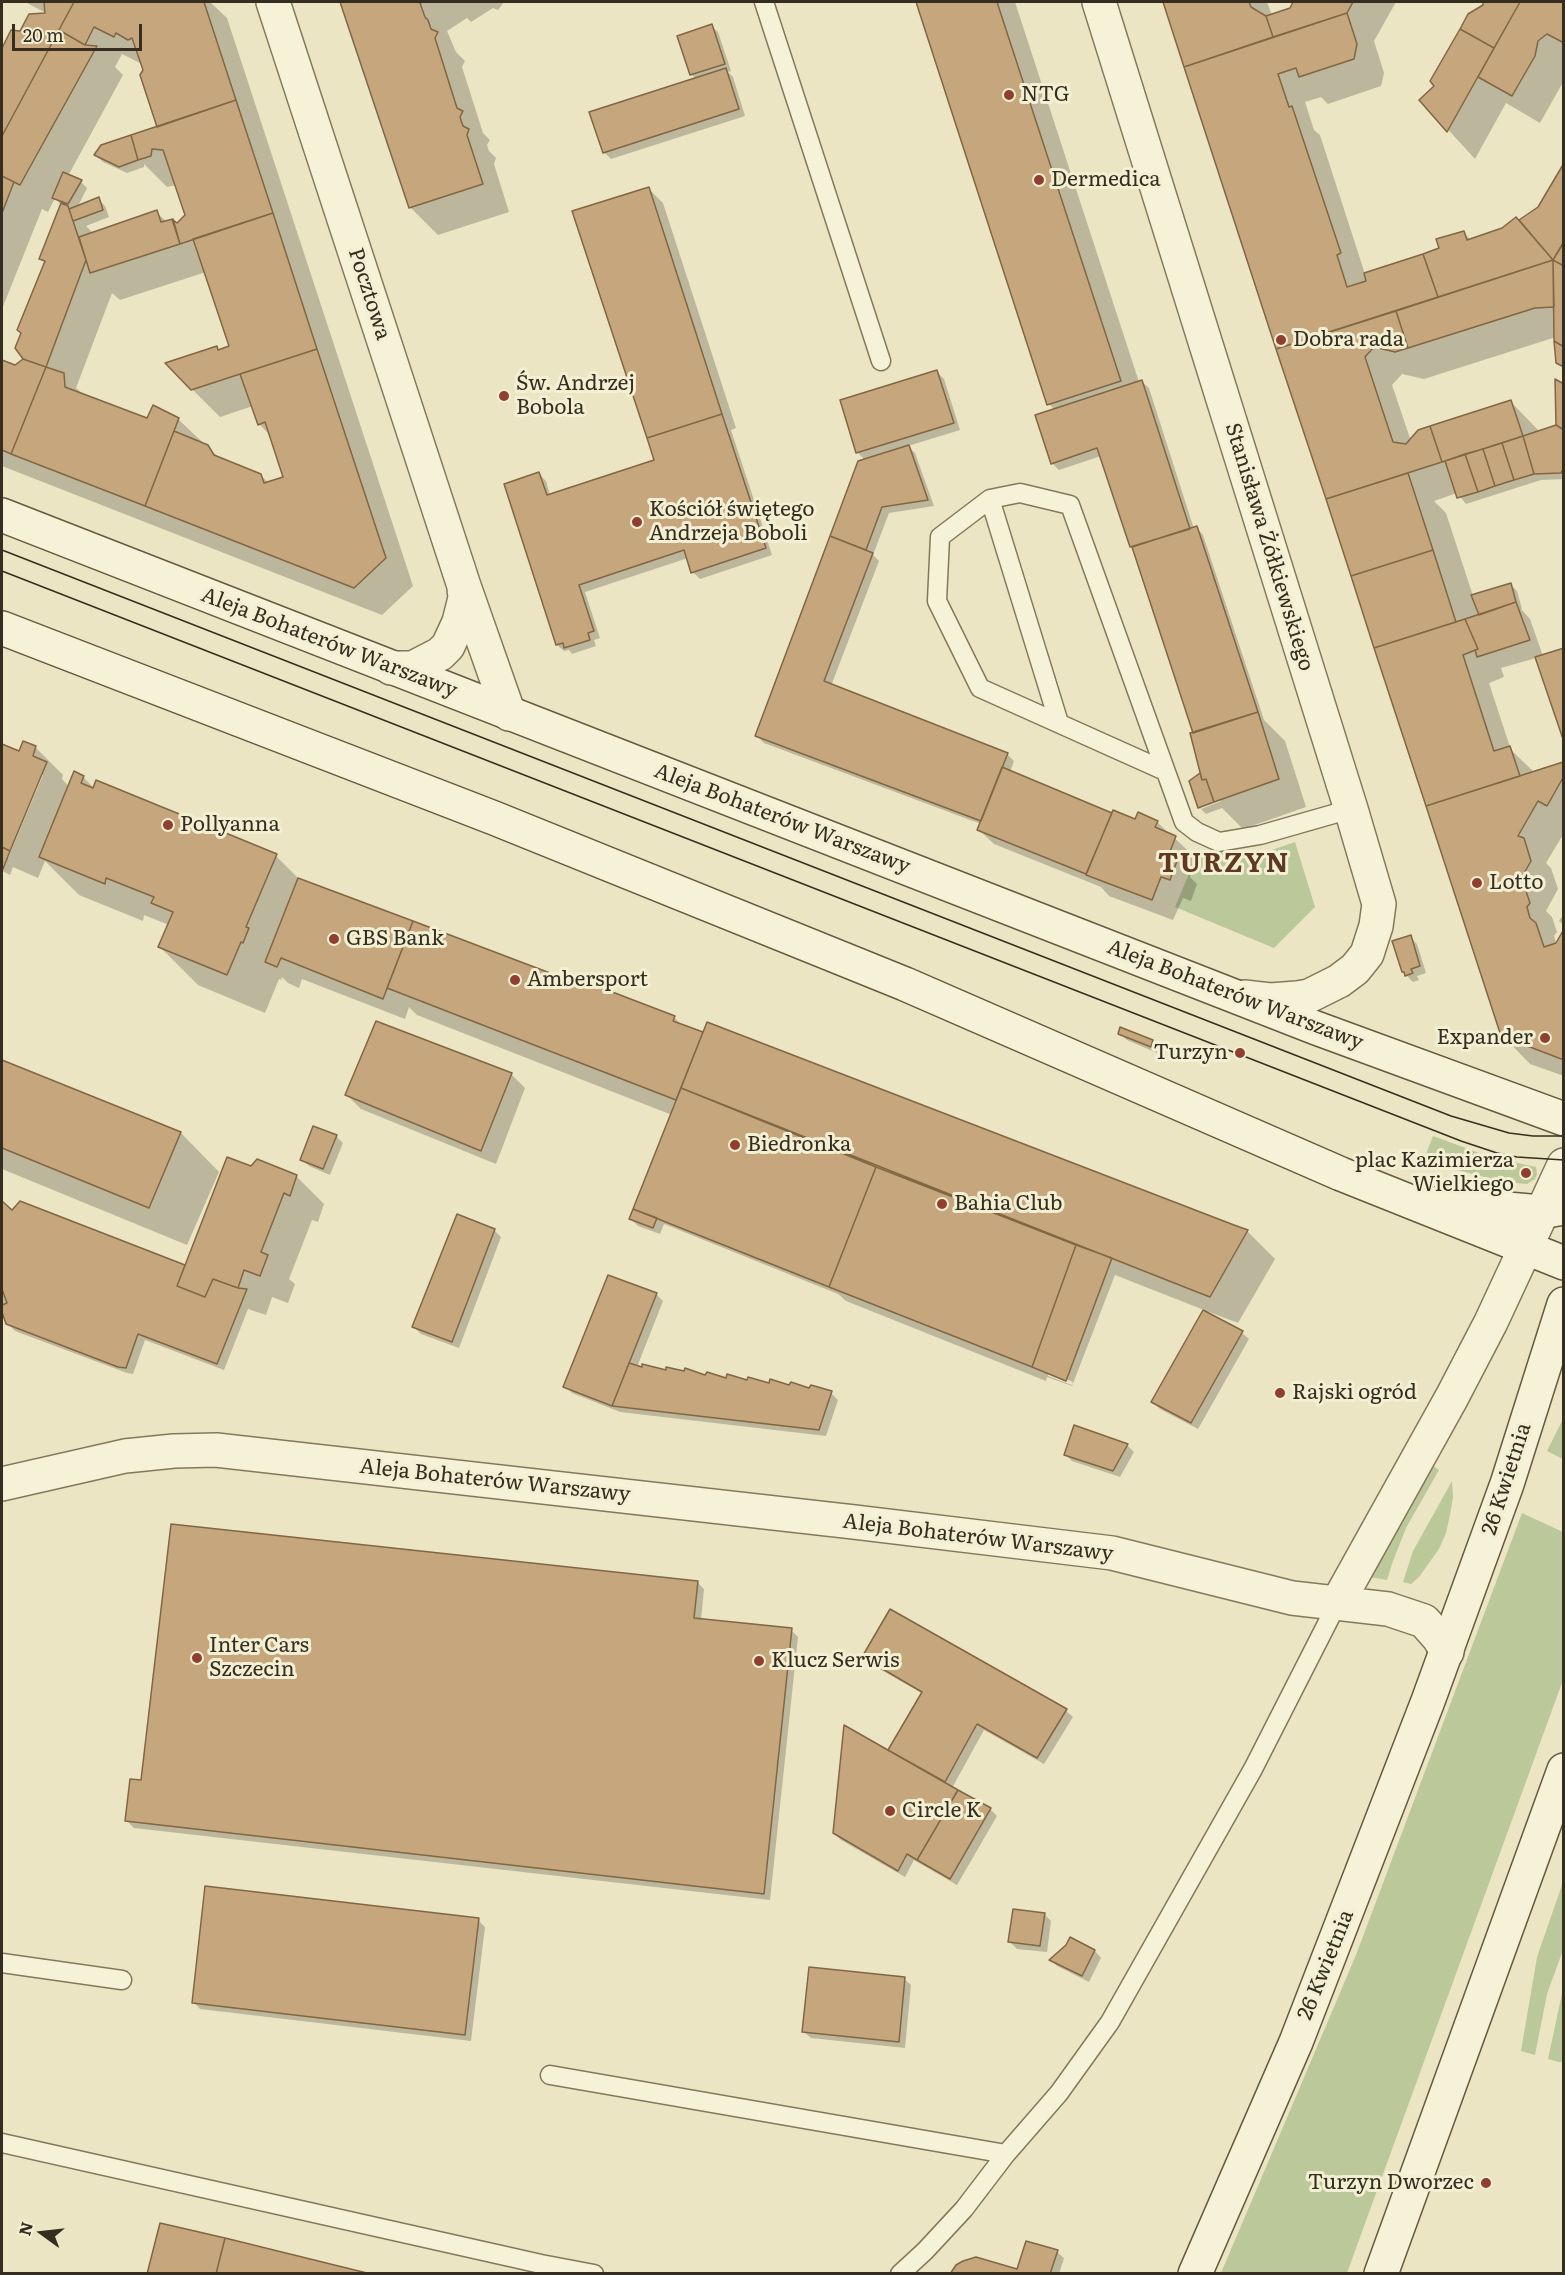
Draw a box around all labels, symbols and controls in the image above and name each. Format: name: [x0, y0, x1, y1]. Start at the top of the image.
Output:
scale bar: [15, 12, 146, 50]
text: 20 m: [23, 21, 64, 48]
place label: NTG: [1021, 82, 1070, 108]
marker: NTG: [1002, 88, 1016, 102]
place label: Dermedica: [1051, 167, 1160, 193]
marker: Dermedica: [1032, 173, 1046, 187]
street label: Pocztowa: [342, 245, 396, 343]
place label: Dobra rada: [1293, 327, 1404, 353]
marker: Dobra rada: [1274, 333, 1288, 347]
place label: Św. Andrzej Bobola: [516, 371, 635, 421]
marker: Św. Andrzej Bobola: [497, 389, 511, 403]
street label: Stanisława Żółkiewskiego: [1219, 420, 1319, 674]
place label: Kościół świętego Andrzeja Boboli: [649, 497, 815, 547]
marker: Kościół świętego Andrzeja Boboli: [630, 515, 644, 529]
street label: Aleja Bohaterów Warszawy: [197, 582, 461, 704]
street label: Aleja Bohaterów Warszawy: [650, 758, 914, 880]
place label: Pollyanna: [180, 812, 280, 838]
marker: Pollyanna: [161, 818, 175, 832]
district label: TURZYN: [1158, 848, 1290, 880]
place label: Lotto: [1489, 870, 1544, 896]
marker: Lotto: [1470, 876, 1484, 890]
place label: GBS Bank: [346, 926, 444, 952]
marker: GBS Bank: [327, 932, 341, 946]
street label: Aleja Bohaterów Warszawy: [1103, 934, 1367, 1056]
place label: Ambersport: [527, 967, 648, 993]
marker: Ambersport: [508, 973, 522, 987]
place label: Expander: [1437, 1025, 1533, 1051]
marker: Expander: [1538, 1031, 1552, 1045]
place label: Turzyn: [1153, 1040, 1228, 1066]
marker: Turzyn: [1233, 1046, 1247, 1060]
place label: Biedronka: [747, 1132, 851, 1158]
marker: Biedronka: [728, 1138, 742, 1152]
place label: plac Kazimierza Wielkiego: [1355, 1148, 1514, 1198]
marker: plac Kazimierza Wielkiego: [1519, 1166, 1533, 1180]
place label: Bahia Club: [954, 1191, 1062, 1217]
marker: Bahia Club: [935, 1197, 949, 1211]
place label: Rajski ogród: [1292, 1380, 1417, 1406]
marker: Rajski ogród: [1273, 1386, 1287, 1400]
street label: 26 Kwietnia: [1477, 1420, 1537, 1538]
street label: Aleja Bohaterów Warszawy: [358, 1454, 632, 1508]
street label: Aleja Bohaterów Warszawy: [841, 1509, 1115, 1567]
place label: Inter Cars Szczecin: [209, 1633, 309, 1683]
place label: Klucz Serwis: [771, 1648, 899, 1674]
marker: Inter Cars Szczecin: [190, 1651, 204, 1665]
marker: Klucz Serwis: [752, 1654, 766, 1668]
place label: Circle K: [902, 1798, 981, 1824]
marker: Circle K: [883, 1804, 897, 1818]
street label: 26 Kwietnia: [1293, 1906, 1359, 2024]
place label: Turzyn Dworzec: [1308, 2170, 1474, 2196]
marker: Turzyn Dworzec: [1479, 2176, 1493, 2190]
north arrow: [12, 2203, 72, 2263]
text: N: [11, 2219, 38, 2238]

